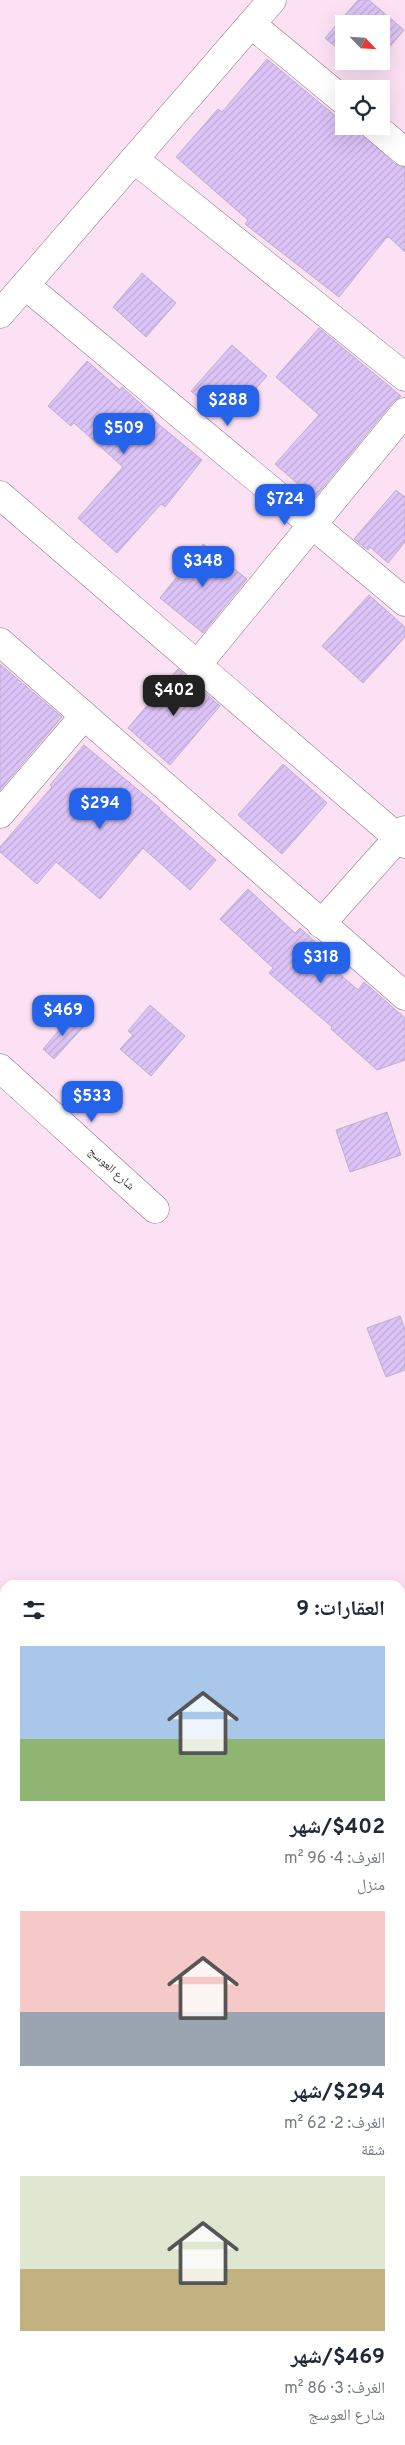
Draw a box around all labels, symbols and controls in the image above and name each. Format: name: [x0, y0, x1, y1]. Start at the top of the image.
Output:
north arrow: [335, 15, 390, 70]
map controls: [335, 15, 390, 135]
button: locate: [335, 80, 390, 135]
pin: $288: [198, 384, 258, 427]
text: $288: [208, 391, 248, 411]
pin: $509: [94, 412, 154, 455]
text: $509: [104, 419, 144, 439]
pin: $724: [255, 484, 315, 526]
text: $724: [266, 490, 304, 510]
pin: $348: [173, 546, 233, 588]
text: $348: [183, 552, 223, 572]
pin: $402: [144, 674, 204, 717]
text: $402: [154, 681, 194, 701]
pin: $294: [70, 788, 130, 830]
text: $294: [80, 794, 120, 814]
pin: $318: [291, 942, 351, 984]
text: $318: [303, 948, 339, 968]
pin: $469: [33, 994, 93, 1037]
text: $469: [43, 1001, 83, 1021]
pin: $533: [62, 1080, 122, 1123]
text: $533: [73, 1087, 111, 1107]
street label: شارع العوسج: [84, 1144, 138, 1194]
icon: filters: [20, 1596, 48, 1624]
text: العقارات: 9: [296, 1596, 385, 1623]
icon: home: [158, 1678, 248, 1768]
text: $402/شهر: [290, 1814, 385, 1841]
text: الغرف: 4 · 96 m²: [284, 1849, 385, 1869]
text: منزل: [357, 1876, 385, 1896]
icon: home: [158, 1943, 248, 2033]
text: $294/شهر: [291, 2079, 385, 2106]
text: الغرف: 2 · 62 m²: [284, 2114, 385, 2134]
text: شقة: [361, 2141, 385, 2161]
icon: home: [158, 2208, 248, 2298]
text: $469/شهر: [291, 2344, 385, 2371]
text: الغرف: 3 · 86 m²: [284, 2379, 385, 2399]
text: شارع العوسج: [308, 2406, 385, 2426]

